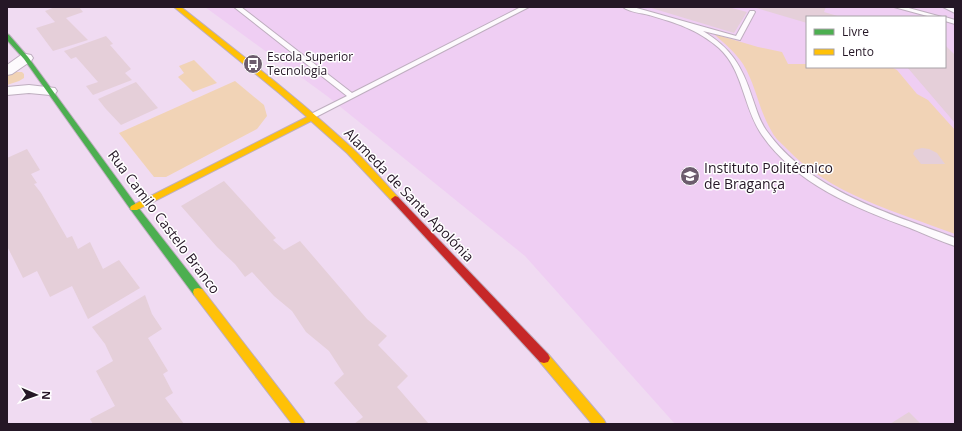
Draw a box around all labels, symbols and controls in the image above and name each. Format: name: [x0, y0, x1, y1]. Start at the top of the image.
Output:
legend: [806, 16, 946, 68]
text: Livre: [842, 23, 869, 40]
text: Lento: [842, 43, 874, 60]
place label: Escola Superior Tecnologia: [267, 48, 353, 79]
bus stop icon: Escola Superior Tecnologia: [242, 53, 264, 75]
street label: Alameda de Santa Apolónia: [340, 124, 478, 266]
street label: Rua Camilo Castelo Branco: [104, 146, 225, 297]
place label: Instituto Politécnico de Bragança: [704, 158, 833, 193]
school or university icon: Instituto Politécnico de Bragança: [679, 165, 701, 187]
north arrow: [16, 375, 56, 415]
text: N: [39, 391, 54, 400]

